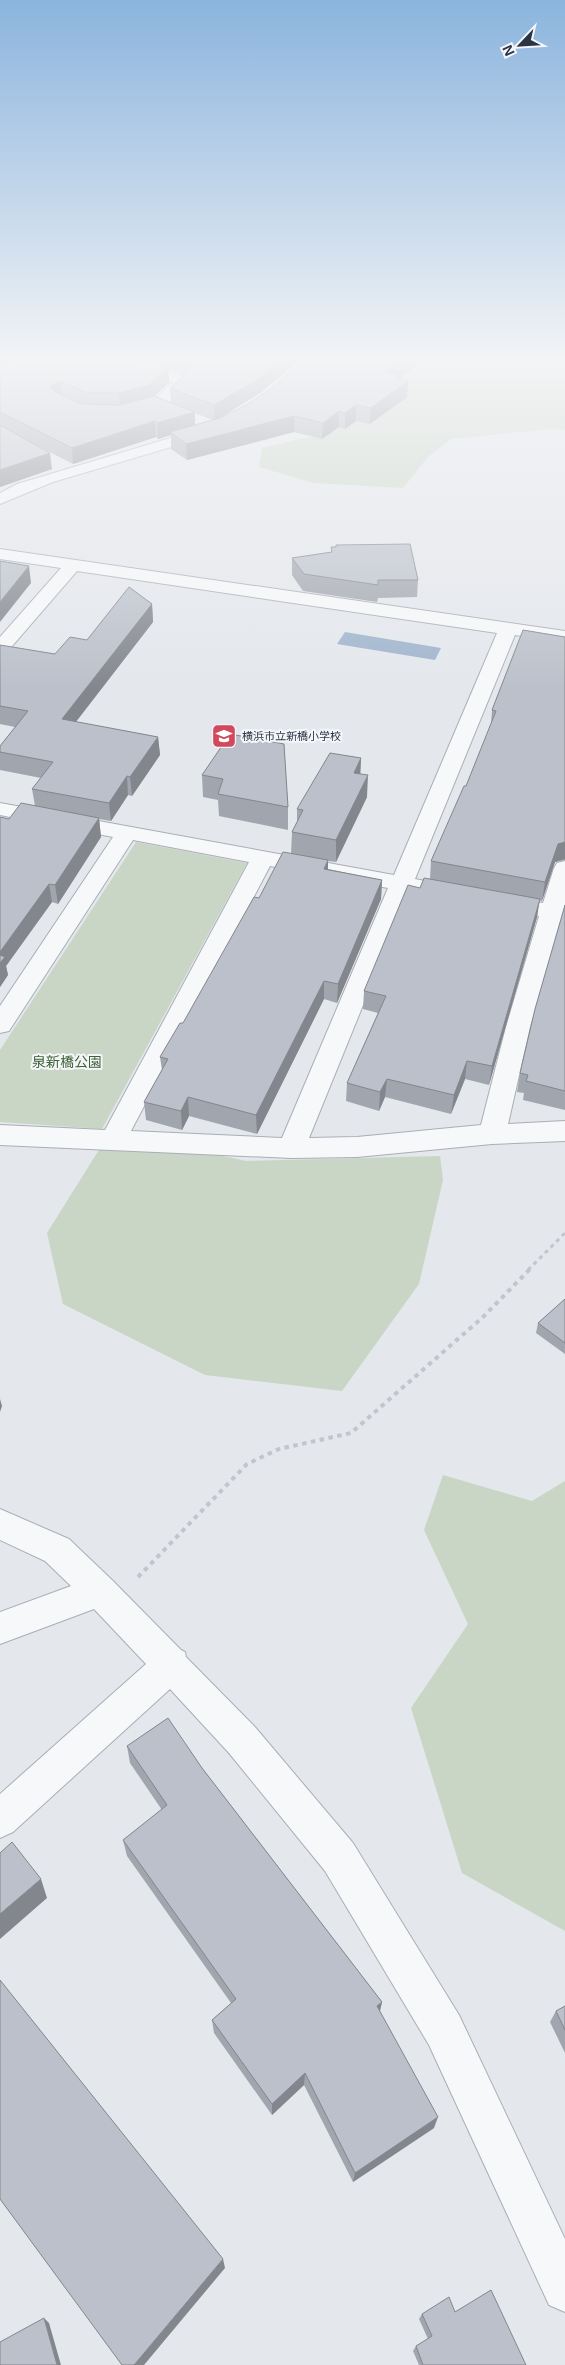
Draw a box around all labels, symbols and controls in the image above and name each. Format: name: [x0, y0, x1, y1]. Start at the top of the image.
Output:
north arrow: [495, 20, 545, 70]
text: N: [499, 43, 518, 58]
school or university icon: 横浜市立新橋小学校: [211, 723, 237, 749]
place label: 横浜市立新橋小学校: [242, 730, 341, 742]
park label: 泉新橋公園: [32, 1054, 102, 1070]

